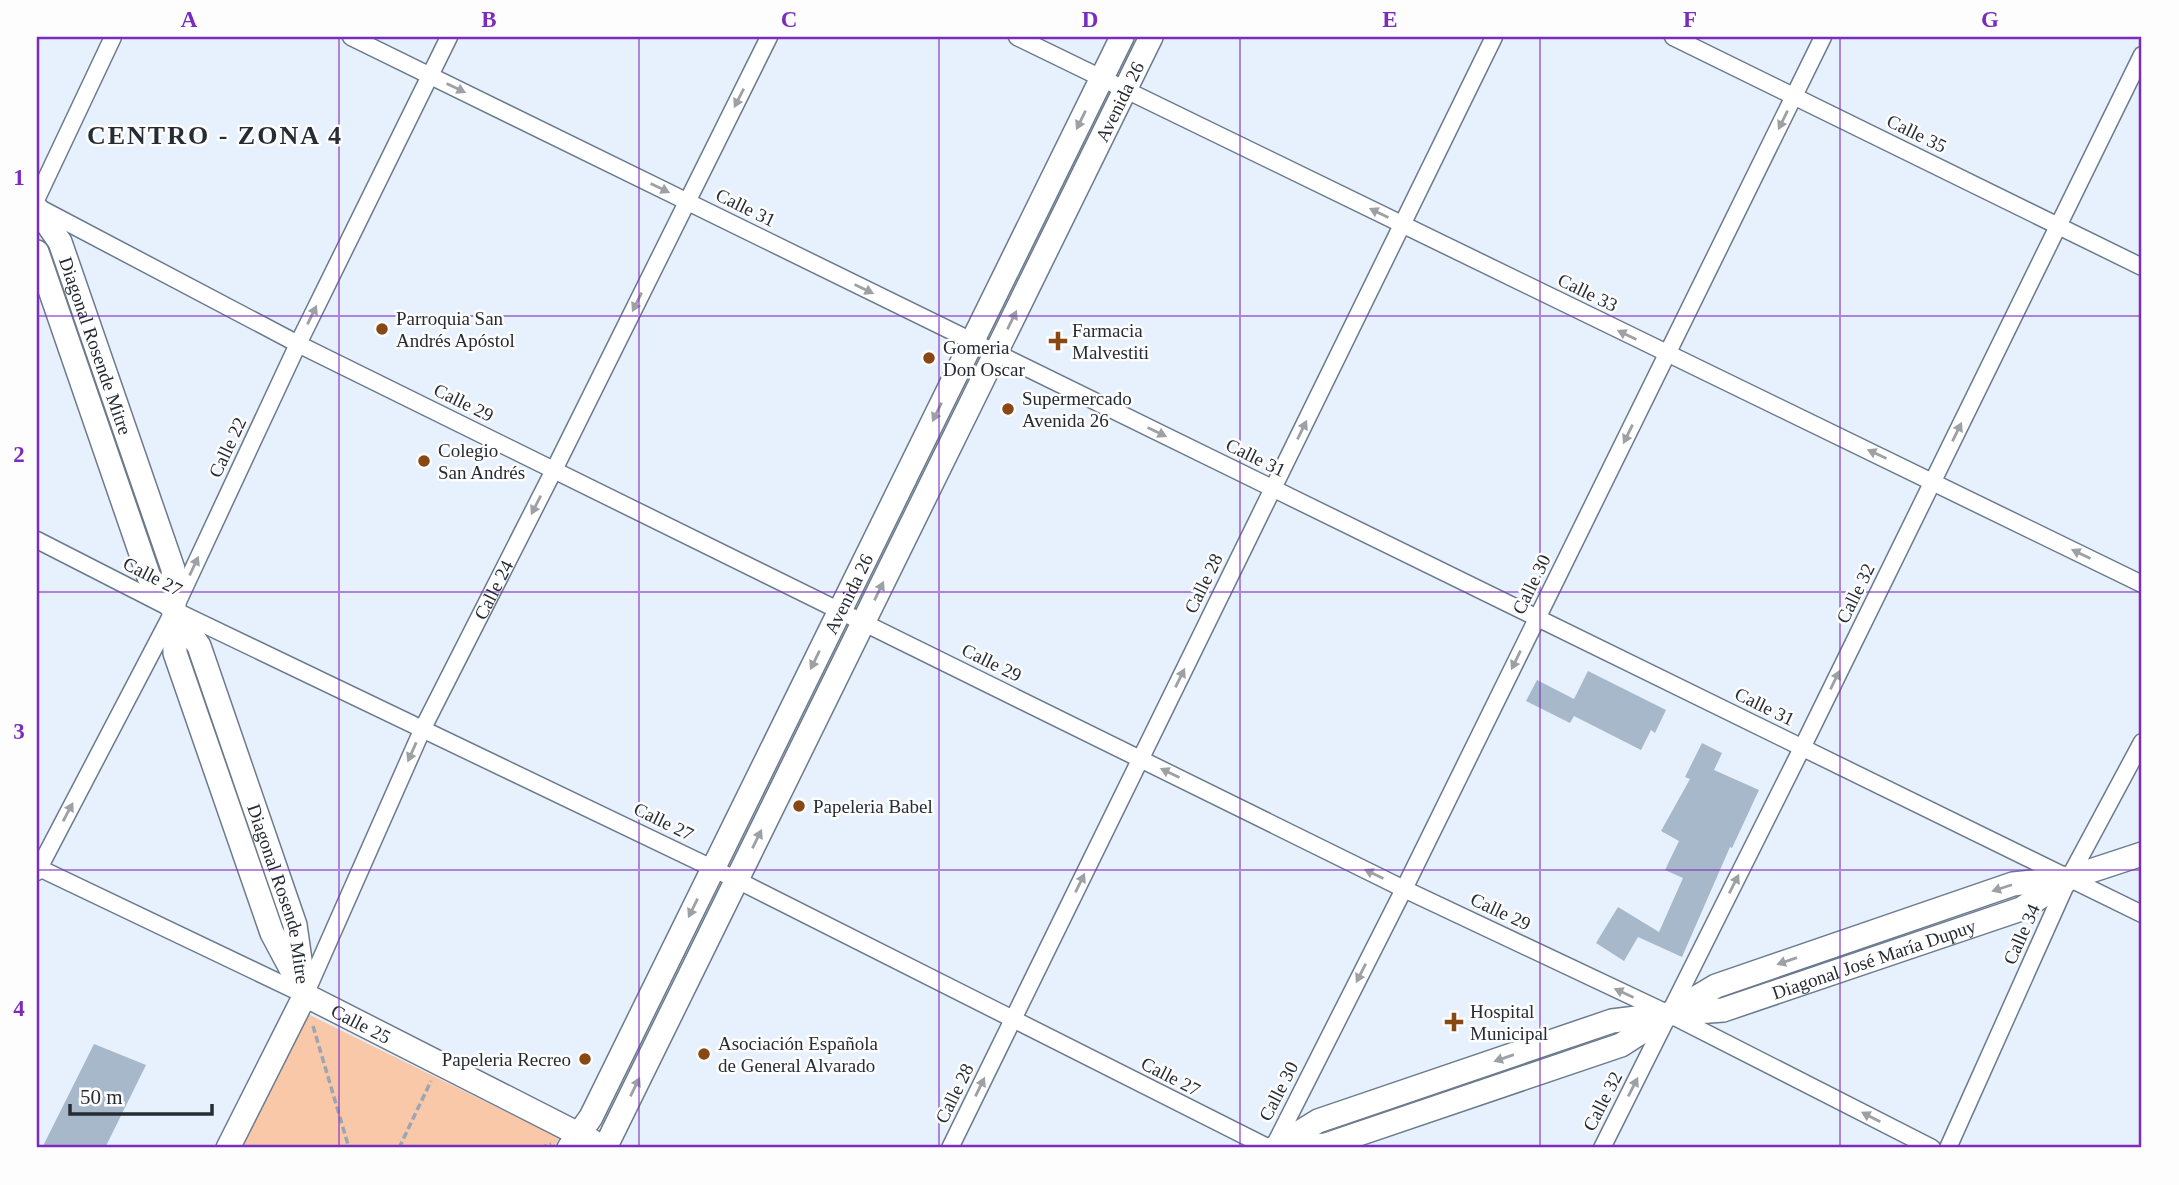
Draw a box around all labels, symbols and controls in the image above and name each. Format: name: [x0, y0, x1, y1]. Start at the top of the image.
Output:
text: A: [181, 7, 198, 32]
text: B: [481, 7, 497, 32]
text: C: [781, 7, 797, 32]
text: D: [1082, 7, 1098, 32]
text: E: [1382, 7, 1398, 32]
text: F: [1683, 7, 1697, 32]
text: G: [1981, 7, 1999, 32]
street label: Avenida 26: [1091, 58, 1148, 145]
one-way arrow: [446, 83, 466, 94]
one-way arrow: [733, 88, 744, 108]
one-way arrow: [1075, 110, 1086, 130]
one-way arrow: [1778, 110, 1789, 130]
street label: Calle 35: [1883, 110, 1950, 157]
district label: CENTRO - ZONA 4: [87, 121, 343, 150]
text: 1: [13, 165, 25, 190]
one-way arrow: [650, 183, 670, 194]
street label: Calle 31: [712, 184, 779, 231]
one-way arrow: [1369, 208, 1389, 219]
street label: Diagonal Rosende Mitre: [55, 254, 136, 438]
street label: Calle 33: [1554, 269, 1621, 316]
one-way arrow: [854, 283, 874, 295]
one-way arrow: [632, 292, 644, 312]
one-way arrow: [306, 305, 318, 325]
place label: Parroquia San Andrés Apóstol: [396, 308, 515, 351]
one-way arrow: [1006, 310, 1017, 330]
place label: Farmacia Malvestiti: [1072, 320, 1149, 363]
marker: Parroquia San Andrés Apóstol: [374, 321, 390, 337]
one-way arrow: [1617, 329, 1637, 340]
marker: Farmacia Malvestiti: [1050, 333, 1066, 349]
place label: Gomeria Don Oscar: [943, 337, 1025, 380]
marker: Gomeria Don Oscar: [921, 350, 937, 366]
street label: Calle 29: [430, 379, 497, 426]
place label: Supermercado Avenida 26: [1022, 388, 1132, 431]
marker: Supermercado Avenida 26: [1000, 401, 1016, 417]
one-way arrow: [931, 402, 942, 422]
street label: Calle 22: [204, 414, 250, 481]
one-way arrow: [1296, 420, 1307, 440]
one-way arrow: [1951, 422, 1962, 442]
one-way arrow: [1623, 424, 1634, 444]
one-way arrow: [1147, 426, 1167, 437]
street label: Calle 31: [1222, 434, 1289, 481]
place label: Colegio San Andrés: [438, 440, 525, 483]
text: 2: [13, 442, 25, 467]
one-way arrow: [1867, 448, 1887, 460]
marker: Colegio San Andrés: [416, 453, 432, 469]
one-way arrow: [531, 495, 542, 515]
one-way arrow: [2071, 548, 2091, 559]
street label: Calle 28: [1180, 550, 1227, 617]
street label: Avenida 26: [820, 551, 877, 638]
street label: Calle 30: [1508, 551, 1555, 618]
street label: Calle 27: [120, 553, 186, 600]
one-way arrow: [189, 555, 200, 576]
street label: Calle 24: [470, 556, 518, 623]
street label: Calle 32: [1832, 560, 1879, 627]
one-way arrow: [873, 581, 885, 601]
street label: Calle 29: [958, 639, 1025, 686]
one-way arrow: [809, 650, 821, 670]
one-way arrow: [1511, 650, 1522, 670]
one-way arrow: [1175, 668, 1186, 688]
one-way arrow: [1830, 670, 1841, 690]
street label: Calle 31: [1731, 683, 1798, 730]
text: 3: [13, 719, 25, 744]
one-way arrow: [406, 742, 417, 763]
one-way arrow: [1160, 768, 1180, 779]
place label: Papeleria Babel: [813, 796, 933, 817]
street label: Calle 27: [630, 798, 697, 845]
marker: Papeleria Babel: [791, 798, 807, 814]
one-way arrow: [62, 801, 74, 821]
street label: Diagonal Rosende Mitre: [243, 801, 313, 985]
one-way arrow: [751, 829, 763, 849]
one-way arrow: [1364, 869, 1384, 880]
one-way arrow: [1075, 873, 1086, 893]
one-way arrow: [1729, 874, 1740, 894]
one-way arrow: [1991, 883, 2012, 894]
street label: Calle 29: [1467, 888, 1534, 934]
one-way arrow: [687, 898, 699, 918]
street label: Calle 34: [1999, 900, 2044, 968]
street label: Diagonal José María Dupuy: [1769, 915, 1979, 1004]
one-way arrow: [1776, 957, 1797, 967]
one-way arrow: [1355, 963, 1366, 983]
one-way arrow: [1614, 987, 1634, 999]
text: 4: [13, 996, 25, 1021]
street label: Calle 25: [328, 1000, 394, 1048]
place label: Hospital Municipal: [1470, 1001, 1548, 1044]
marker: Hospital Municipal: [1444, 1012, 1464, 1032]
place label: Asociación Española de General Alvarado: [718, 1033, 878, 1076]
marker: Asociación Española de General Alvarado: [696, 1046, 712, 1062]
place label: Papeleria Recreo: [442, 1049, 571, 1070]
marker: Papeleria Recreo: [577, 1051, 593, 1067]
street label: Calle 27: [1138, 1053, 1204, 1100]
one-way arrow: [1494, 1053, 1515, 1064]
street label: Calle 30: [1255, 1058, 1302, 1124]
street label: Calle 28: [931, 1060, 978, 1127]
street label: Calle 32: [1579, 1068, 1626, 1134]
scale bar: [70, 1073, 212, 1117]
one-way arrow: [630, 1077, 641, 1097]
one-way arrow: [975, 1077, 986, 1097]
one-way arrow: [1627, 1077, 1638, 1097]
text: 50 m: [80, 1085, 123, 1109]
one-way arrow: [1861, 1112, 1881, 1123]

